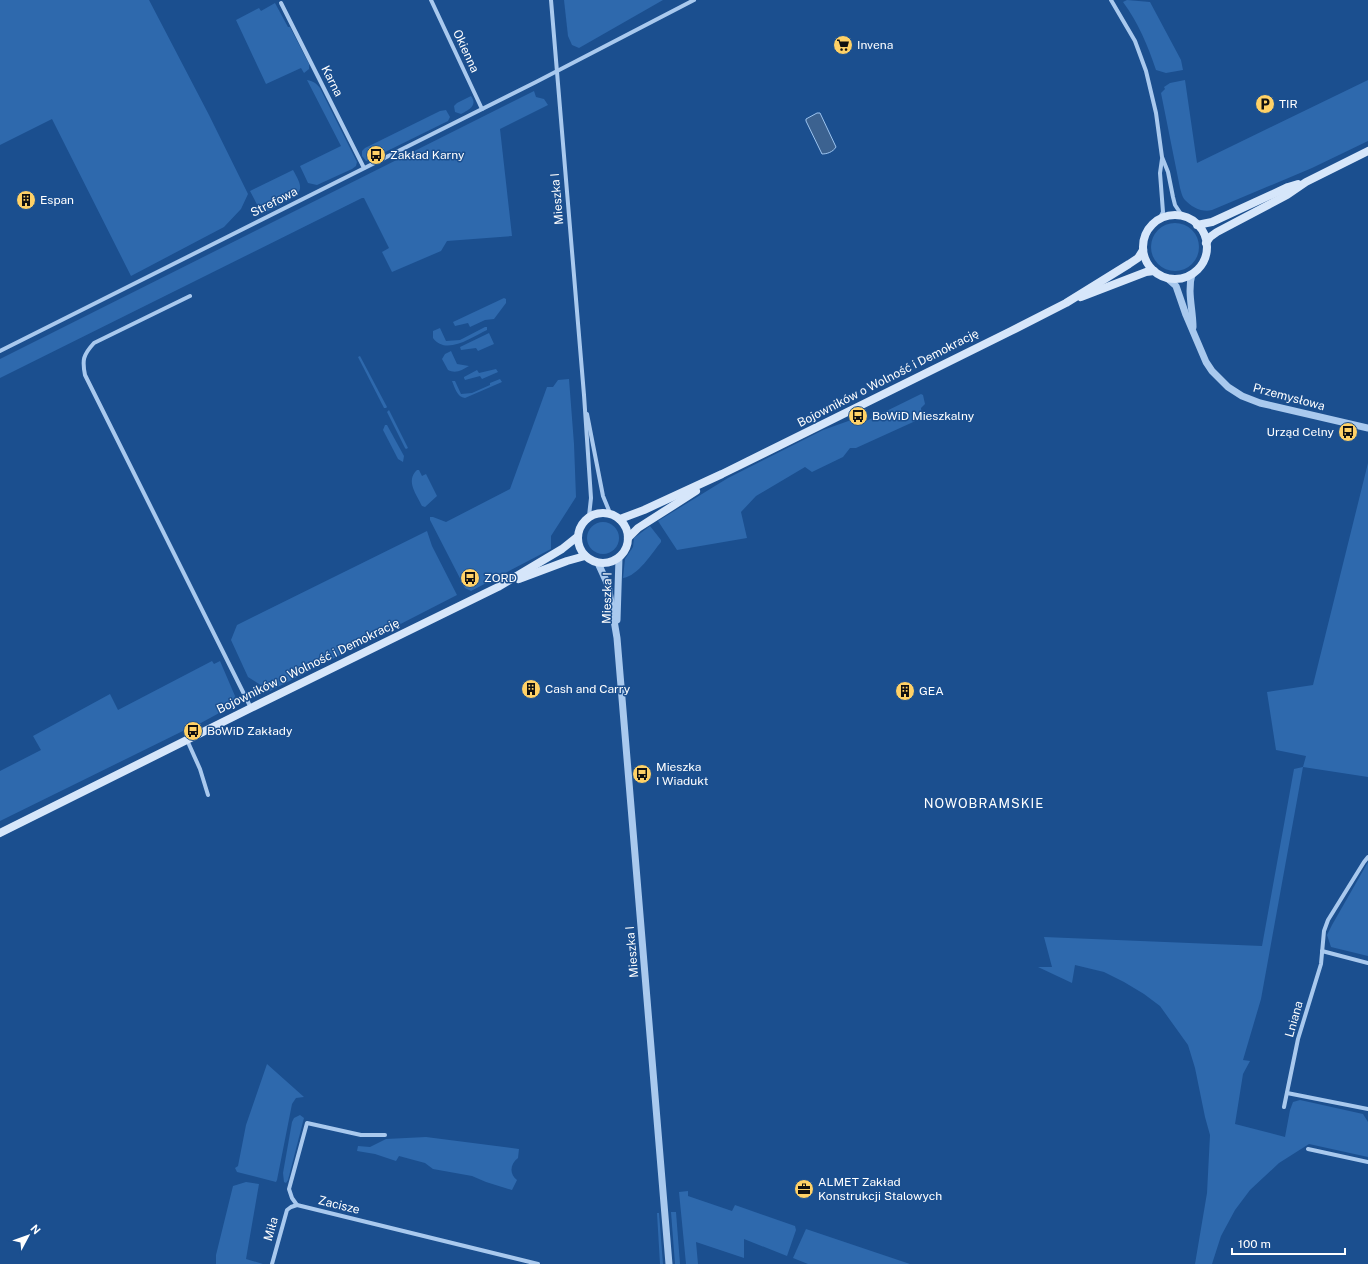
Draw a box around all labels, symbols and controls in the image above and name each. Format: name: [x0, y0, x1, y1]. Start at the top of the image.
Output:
street label: Okienna: [450, 27, 482, 75]
supermarket icon: Invena: [832, 34, 854, 56]
place label: Invena: [857, 38, 893, 52]
street label: Karna: [318, 63, 346, 99]
parking icon: TIR: [1254, 93, 1276, 115]
place label: TIR: [1279, 97, 1298, 111]
bus stop icon: Zakład Karny: [365, 144, 387, 166]
place label: Zakład Karny: [390, 148, 465, 162]
street label: Mieszka I: [548, 173, 566, 225]
street label: Strefowa: [248, 184, 300, 220]
building icon: Espan: [15, 189, 37, 211]
place label: Espan: [40, 193, 74, 207]
street label: Bojowników o Wolność i Demokrację: [795, 326, 981, 430]
street label: Przemysłowa: [1251, 381, 1327, 413]
bus stop icon: BoWiD Mieszkalny: [847, 405, 869, 427]
place label: BoWiD Mieszkalny: [872, 409, 975, 423]
bus stop icon: Urząd Celny: [1337, 421, 1359, 443]
place label: Urząd Celny: [1267, 425, 1335, 439]
bus stop icon: ZORD: [459, 567, 481, 589]
place label: ZORD: [484, 571, 517, 585]
street label: Mieszka I: [600, 572, 614, 624]
street label: Bojowników o Wolność i Demokrację: [214, 615, 402, 716]
building icon: Cash and Carry: [520, 678, 542, 700]
building icon: GEA: [894, 680, 916, 702]
place label: Cash and Carry: [545, 682, 631, 696]
place label: GEA: [919, 684, 944, 698]
bus stop icon: BoWiD Zakłady: [182, 720, 204, 742]
place label: BoWiD Zakłady: [207, 724, 293, 738]
place label: Mieszka I Wiadukt: [656, 760, 709, 788]
bus stop icon: Mieszka I Wiadukt: [631, 763, 653, 785]
district label: NOWOBRAMSKIE: [924, 796, 1044, 811]
street label: Mieszka I: [623, 926, 641, 978]
street label: Lniana: [1282, 999, 1306, 1039]
place label: ALMET Zakład Konstrukcji Stalowych: [818, 1175, 942, 1203]
office icon: ALMET Zakład Konstrukcji Stalowych: [793, 1178, 815, 1200]
street label: Zacisze: [317, 1193, 361, 1217]
street label: Miła: [261, 1215, 281, 1243]
north arrow: [8, 1216, 48, 1256]
text: N: [28, 1222, 43, 1237]
scale bar: [1232, 1230, 1345, 1256]
text: 100 m: [1238, 1237, 1271, 1251]

